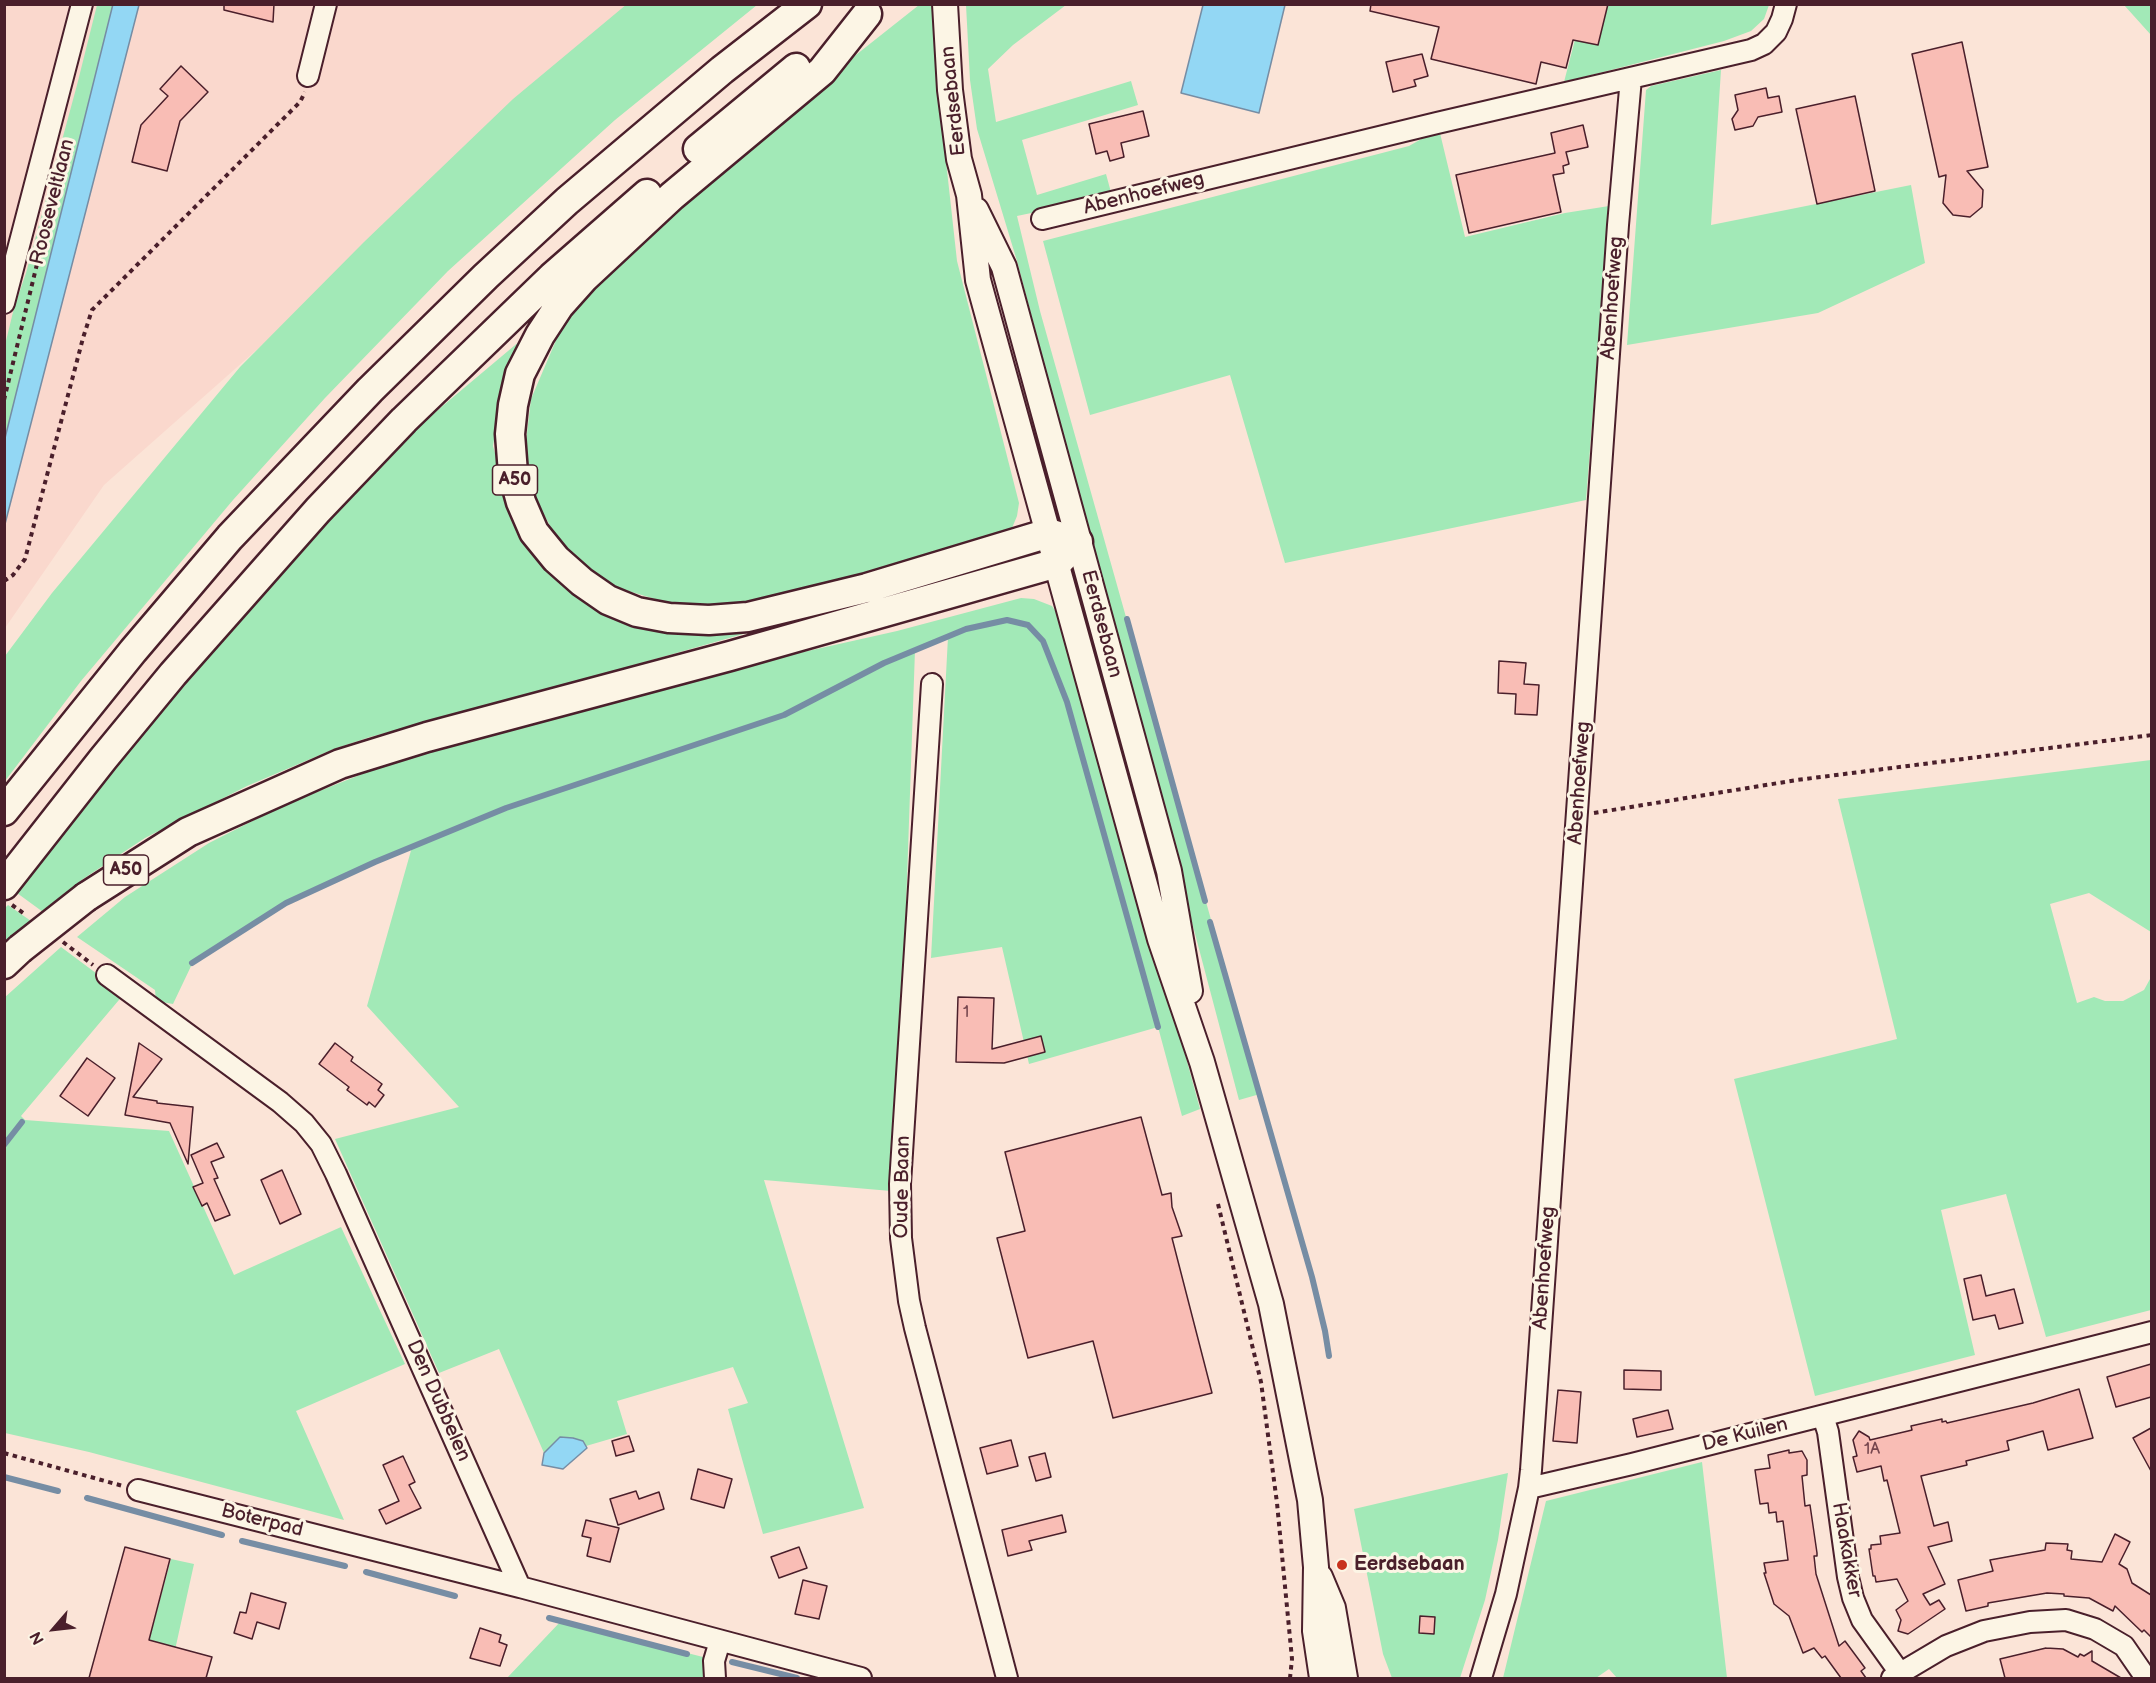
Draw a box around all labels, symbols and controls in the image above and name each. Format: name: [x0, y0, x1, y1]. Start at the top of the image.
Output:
street label: Eerdsebaan: [936, 45, 972, 157]
street label: Rooseveltlaan: [26, 137, 80, 267]
street label: Abenhoefweg: [1081, 167, 1207, 221]
street label: Abenhoefweg: [1597, 235, 1629, 361]
road number: A50: [492, 465, 538, 495]
street label: Eerdsebaan: [1075, 568, 1127, 680]
street label: Abenhoefweg: [1564, 720, 1596, 846]
road number: A50: [104, 855, 148, 885]
house number: 1: [963, 1003, 969, 1023]
street label: Oude Baan: [890, 1135, 916, 1239]
street label: Abenhoefweg: [1529, 1205, 1561, 1331]
street label: Den Dubbelen: [401, 1337, 475, 1465]
street label: De Kuilen: [1700, 1413, 1790, 1457]
house number: 1A: [1864, 1440, 1880, 1460]
street label: Boterpad: [218, 1499, 306, 1543]
street label: Haakakker: [1826, 1500, 1866, 1600]
place label: Eerdsebaan: [1354, 1553, 1465, 1577]
marker: Eerdsebaan: [1335, 1558, 1349, 1572]
north arrow: [24, 1599, 84, 1659]
text: N: [26, 1628, 49, 1647]

